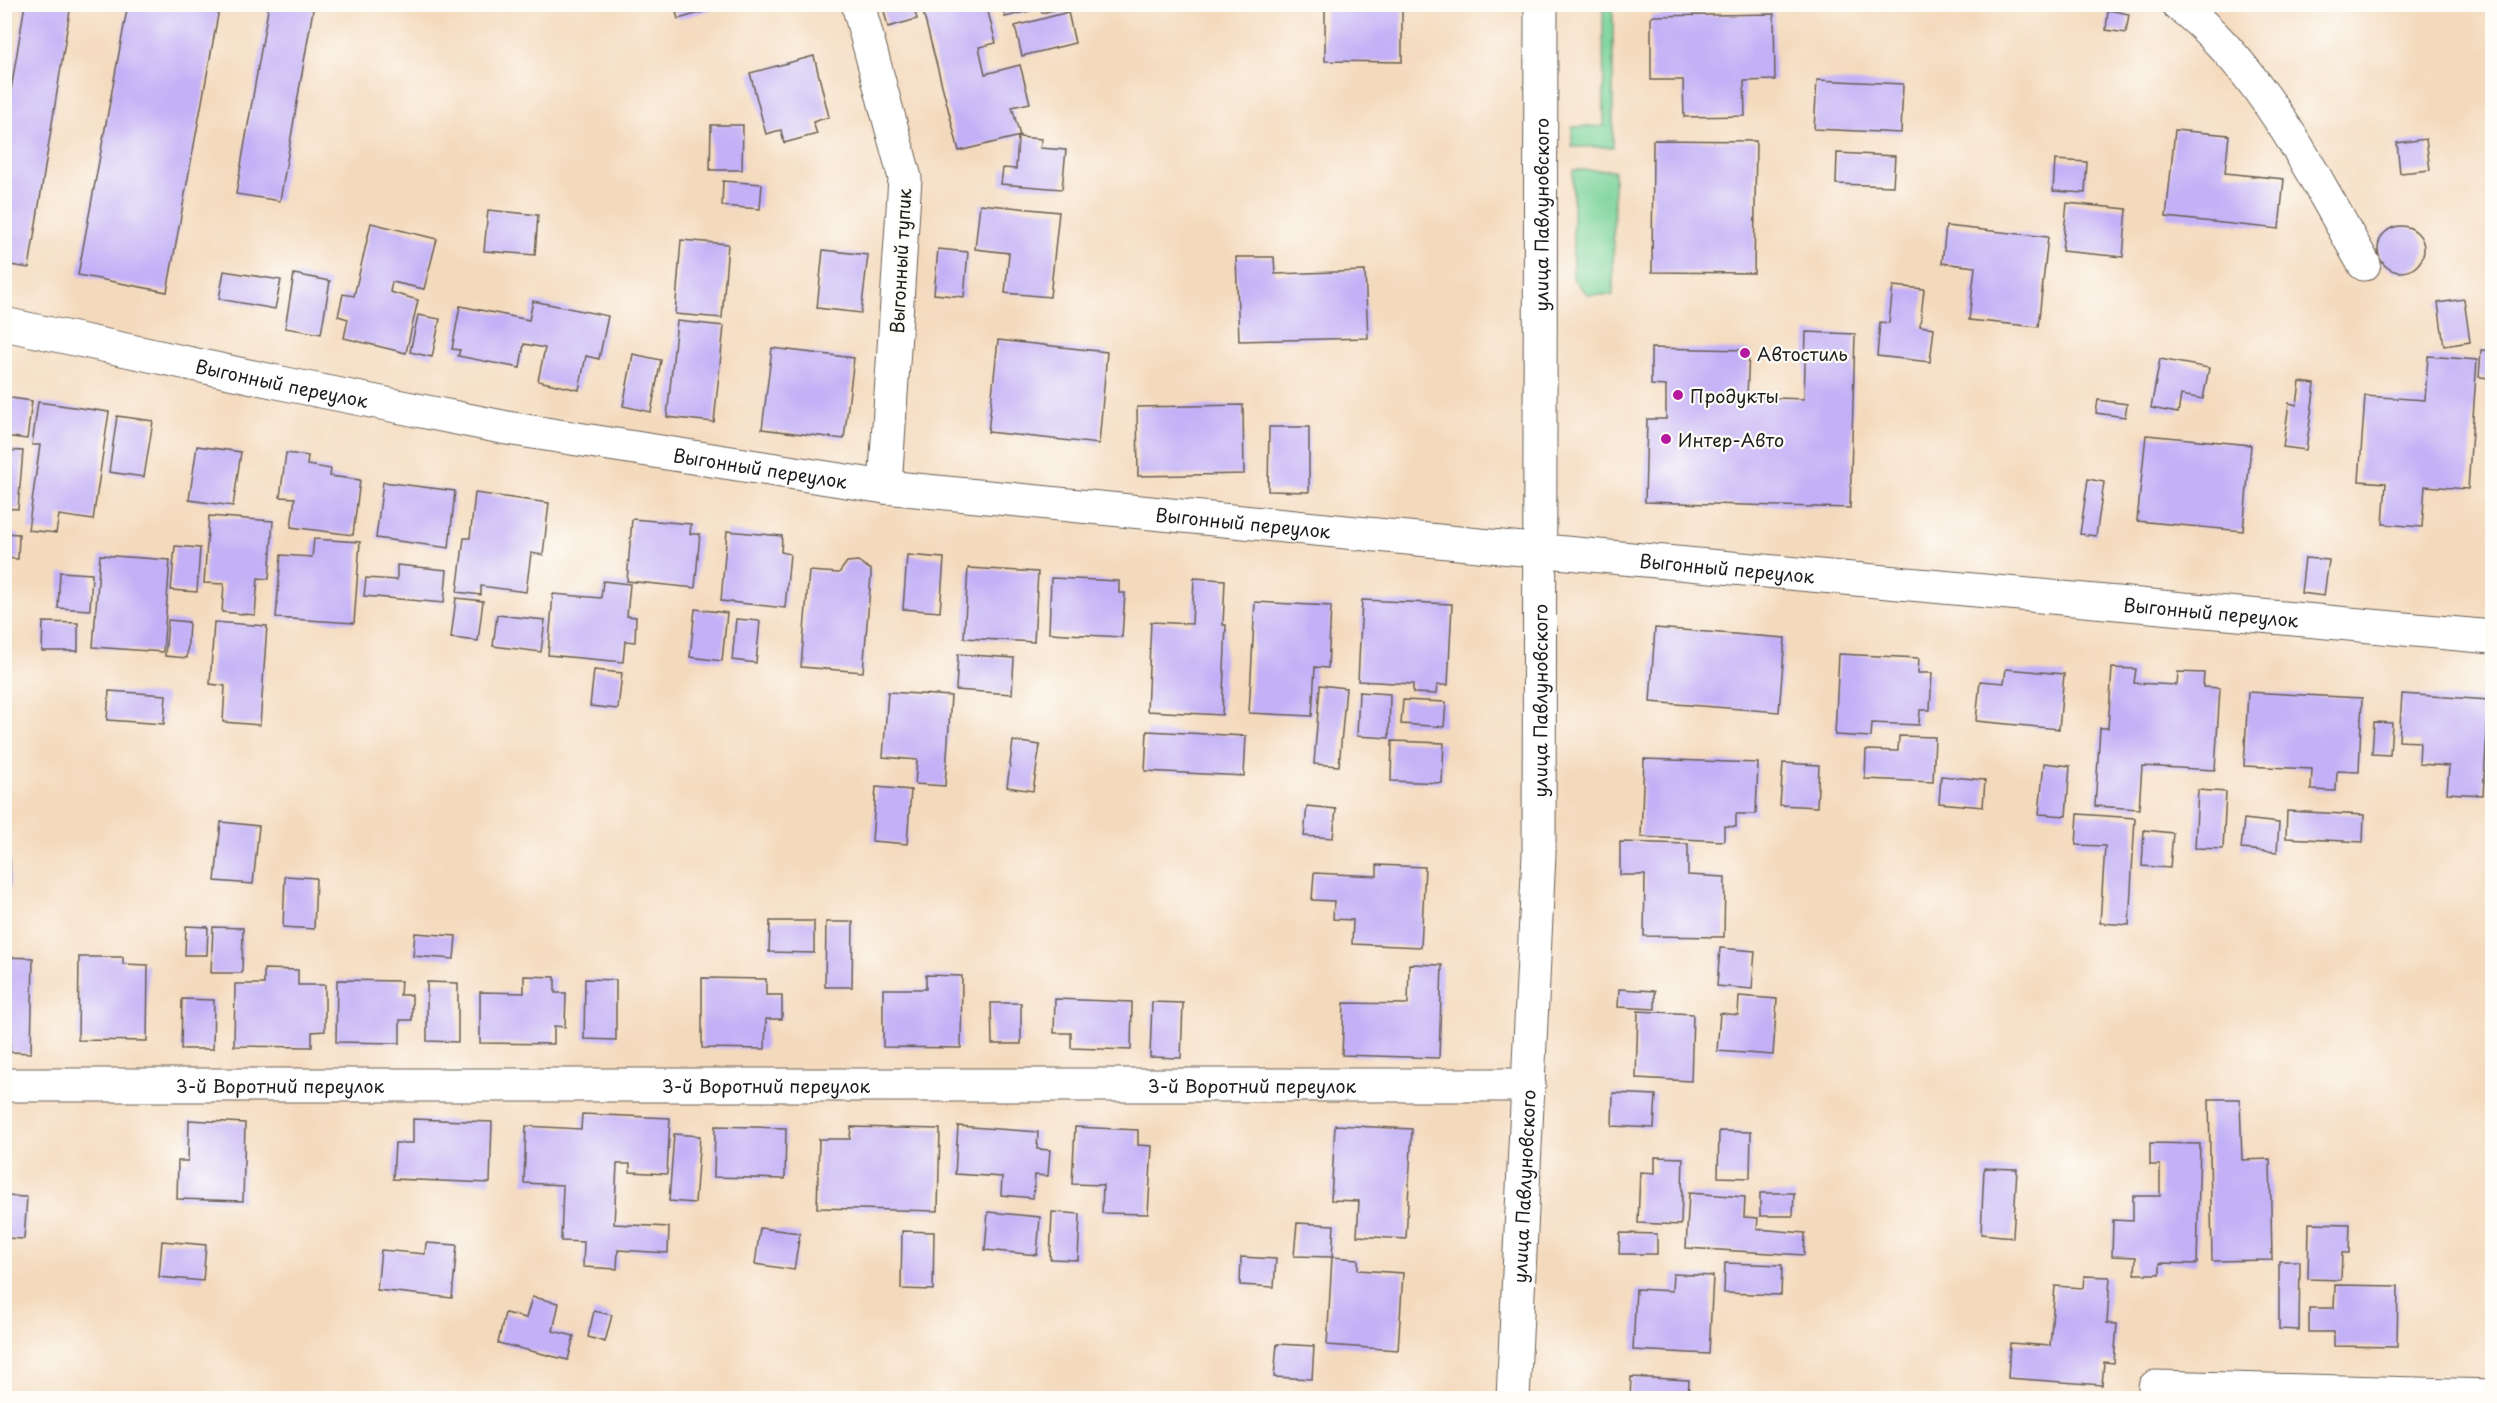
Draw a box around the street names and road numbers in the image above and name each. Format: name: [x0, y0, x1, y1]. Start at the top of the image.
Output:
street label: улица Павлуновского: [1527, 118, 1554, 312]
street label: Выгонный тупик: [883, 187, 917, 334]
street label: Выгонный переулок: [193, 352, 371, 414]
street label: Выгонный переулок: [671, 441, 850, 494]
street label: Выгонный переулок: [1154, 500, 1332, 544]
street label: Выгонный переулок: [1638, 546, 1816, 589]
street label: Выгонный переулок: [2122, 590, 2300, 633]
street label: улица Павлуновского: [1526, 604, 1553, 798]
street label: 3-й Воротний переулок: [176, 1072, 385, 1099]
street label: 3-й Воротний переулок: [662, 1072, 871, 1099]
street label: 3-й Воротний переулок: [1148, 1072, 1357, 1099]
street label: улица Павлуновского: [1505, 1089, 1541, 1284]

